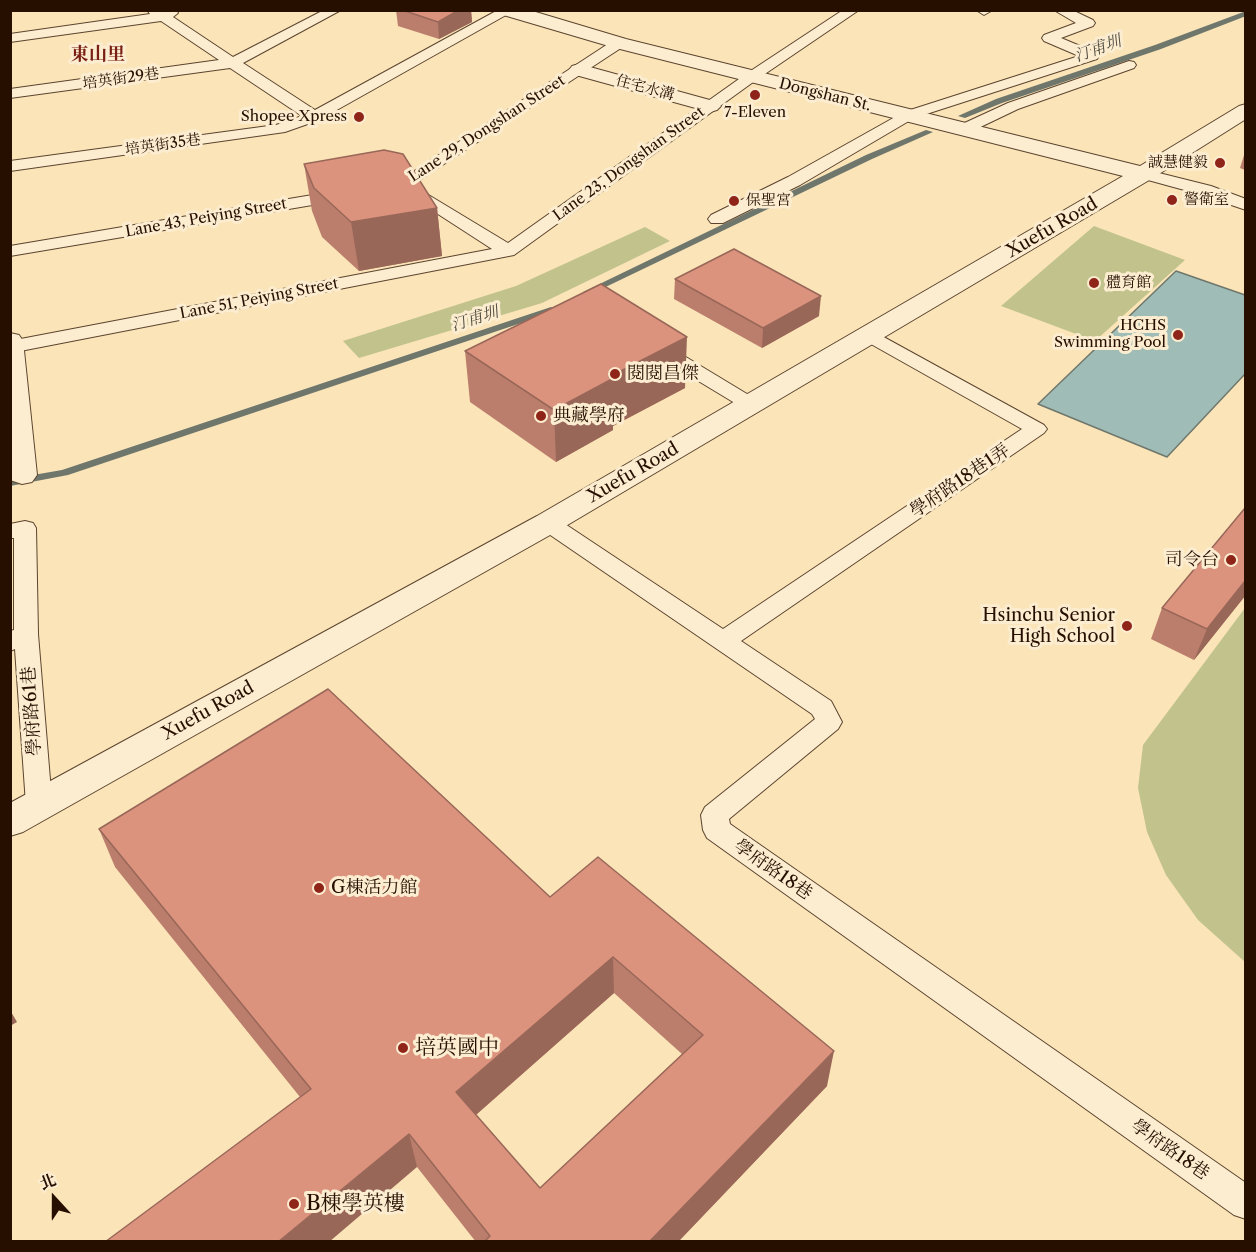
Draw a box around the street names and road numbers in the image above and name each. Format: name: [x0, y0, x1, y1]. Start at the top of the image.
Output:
street label: 培英街29巷: [81, 65, 161, 93]
street label: Lane 29, Dongshan Street: [406, 72, 568, 186]
street label: 住宅水溝: [614, 72, 676, 104]
street label: Dongshan St.: [777, 75, 873, 115]
street label: Lane 23, Dongshan Street: [550, 103, 708, 225]
street label: 培英街35巷: [124, 131, 202, 159]
street label: Xuefu Road: [1002, 193, 1102, 263]
street label: Lane 43, Peiying Street: [124, 195, 288, 241]
street label: Lane 51, Peiying Street: [178, 275, 340, 323]
street label: Xuefu Road: [583, 438, 683, 508]
street label: 學府路18巷1弄: [906, 440, 1014, 522]
street label: 學府路61巷: [18, 665, 46, 757]
street label: Xuefu Road: [158, 677, 258, 745]
street label: 學府路18巷: [730, 835, 816, 905]
street label: 學府路18巷: [1127, 1115, 1213, 1185]

